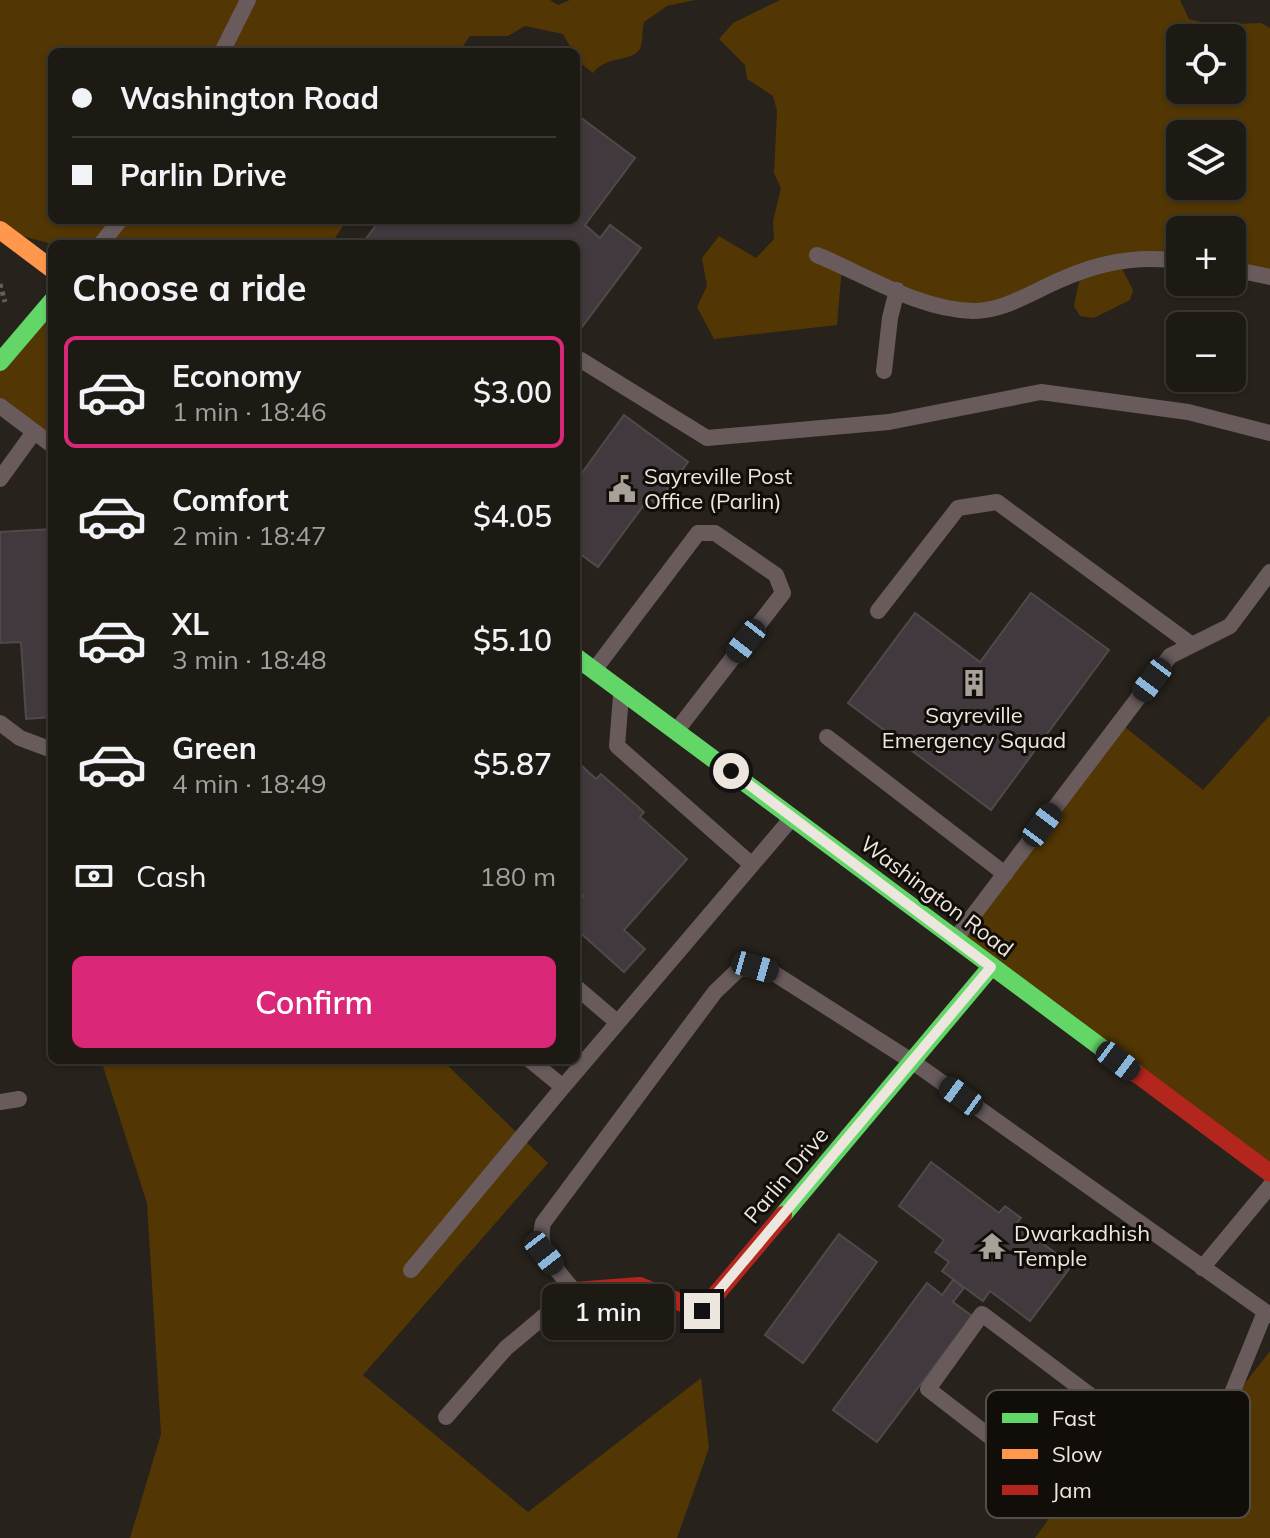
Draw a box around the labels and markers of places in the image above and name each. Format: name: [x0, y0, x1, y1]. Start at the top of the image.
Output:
place label: Sayreville Post Office (Parlin): [644, 462, 792, 515]
public building icon: Sayreville Post Office (Parlin): [607, 474, 637, 504]
building icon: Sayreville Emergency Squad: [959, 668, 989, 698]
place label: Sayreville Emergency Squad: [882, 701, 1066, 754]
place label: Dwarkadhish Temple: [1014, 1219, 1150, 1272]
temple icon: Dwarkadhish Temple: [977, 1231, 1007, 1261]

